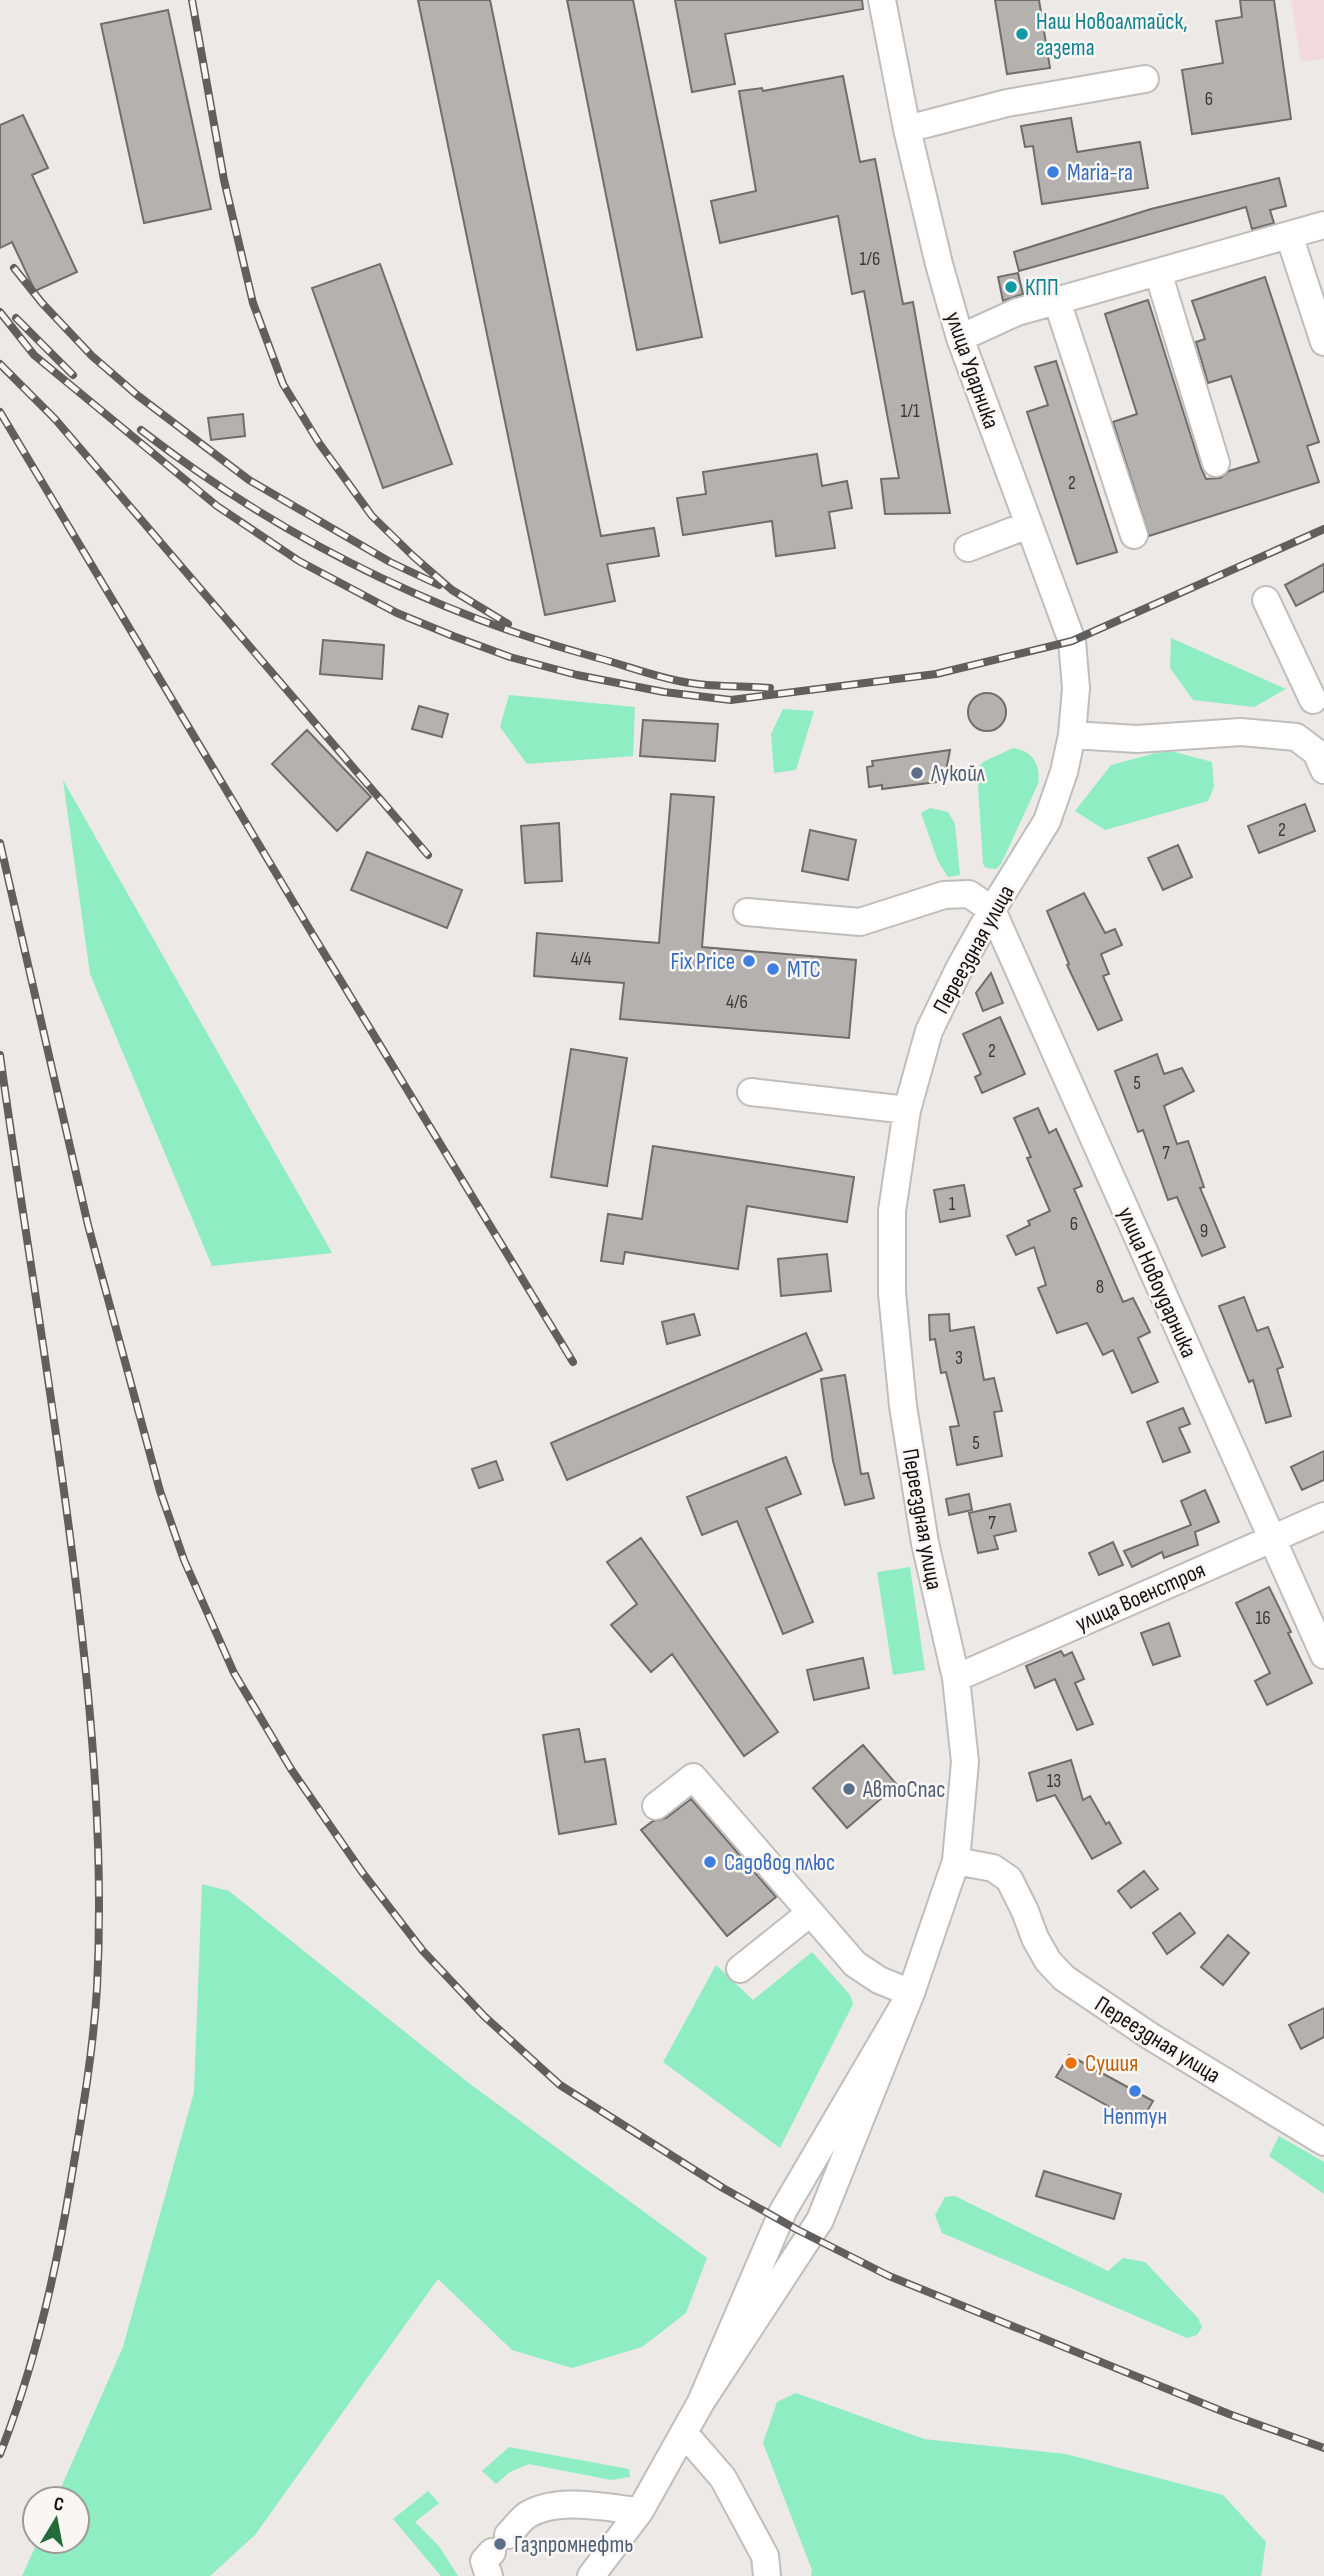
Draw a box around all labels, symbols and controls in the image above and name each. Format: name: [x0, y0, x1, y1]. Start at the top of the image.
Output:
place label: Наш Новоалтайск, газета: [1036, 8, 1188, 62]
marker: Наш Новоалтайск, газета: [1014, 26, 1030, 42]
house number: 6: [1205, 88, 1213, 111]
place label: Maria-ra: [1067, 159, 1133, 187]
marker: Maria-ra: [1045, 164, 1061, 180]
house number: 1/6: [860, 248, 880, 271]
place label: КПП: [1025, 274, 1059, 302]
marker: КПП: [1003, 279, 1019, 295]
street label: улица Ударника: [939, 308, 1005, 432]
house number: 1/1: [900, 400, 920, 423]
house number: 2: [1068, 472, 1076, 495]
place label: Лукойл: [930, 760, 986, 788]
marker: Лукойл: [909, 765, 925, 781]
house number: 2: [1278, 819, 1286, 842]
street label: Переездная улица: [927, 880, 1021, 1019]
house number: 4/4: [571, 948, 591, 971]
place label: Fix Price: [670, 948, 735, 976]
marker: Fix Price: [741, 953, 757, 969]
place label: МТС: [787, 956, 821, 984]
marker: МТС: [765, 961, 781, 977]
house number: 4/6: [726, 991, 748, 1014]
house number: 2: [988, 1040, 996, 1063]
house number: 5: [1133, 1072, 1141, 1095]
house number: 7: [1162, 1142, 1170, 1165]
house number: 1: [949, 1193, 956, 1216]
street label: улица Новоударника: [1111, 1203, 1203, 1362]
house number: 6: [1070, 1213, 1078, 1236]
house number: 9: [1200, 1220, 1208, 1243]
house number: 8: [1096, 1276, 1104, 1299]
house number: 3: [955, 1347, 963, 1370]
house number: 5: [972, 1432, 980, 1455]
street label: Переездная улица: [896, 1446, 948, 1592]
house number: 7: [988, 1512, 996, 1535]
street label: улица Военстроя: [1071, 1556, 1210, 1638]
house number: 16: [1256, 1607, 1270, 1630]
house number: 13: [1047, 1770, 1061, 1793]
place label: АвтоСпас: [862, 1776, 946, 1804]
marker: АвтоСпас: [841, 1781, 857, 1797]
place label: Садовод плюс: [724, 1849, 835, 1877]
marker: Садовод плюс: [702, 1854, 718, 1870]
street label: Переездная улица: [1090, 1990, 1225, 2090]
place label: Сушия: [1085, 2050, 1138, 2078]
marker: Сушия: [1063, 2055, 1079, 2071]
marker: Нептун: [1127, 2083, 1143, 2099]
place label: Нептун: [1103, 2103, 1167, 2131]
north arrow: [21, 2485, 91, 2555]
text: С: [52, 2493, 66, 2517]
place label: Газпромнефть: [514, 2531, 633, 2559]
marker: Газпромнефть: [492, 2536, 508, 2552]

